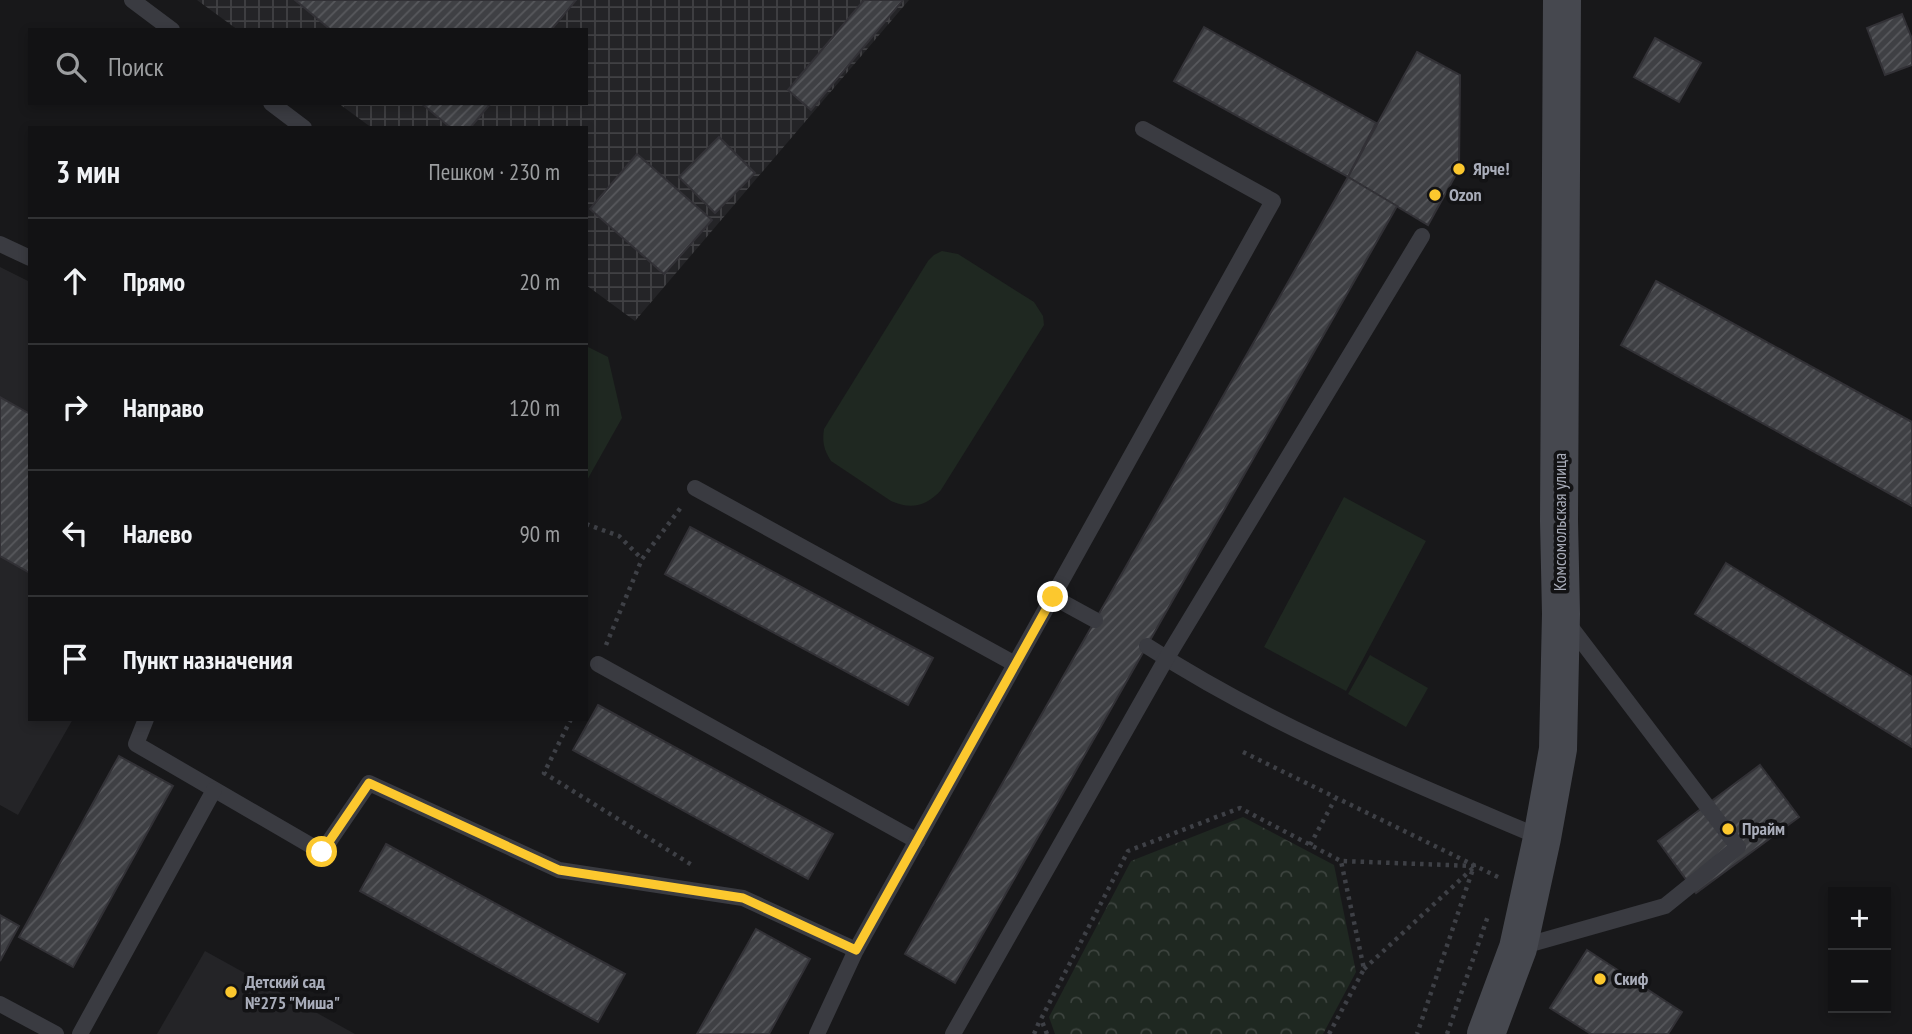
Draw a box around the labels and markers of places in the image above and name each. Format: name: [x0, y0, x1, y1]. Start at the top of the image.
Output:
place label: Ярче!: [1473, 157, 1510, 180]
marker: Ярче!: [1451, 161, 1467, 177]
place label: Ozon: [1449, 183, 1482, 206]
marker: Ozon: [1427, 187, 1443, 203]
place label: Прайм: [1742, 817, 1785, 840]
marker: Прайм: [1720, 821, 1736, 837]
place label: Скиф: [1614, 967, 1649, 990]
place label: Детский сад №275 "Миша": [245, 970, 340, 1014]
marker: Скиф: [1592, 971, 1608, 987]
marker: Детский сад №275 "Миша": [223, 984, 239, 1000]

